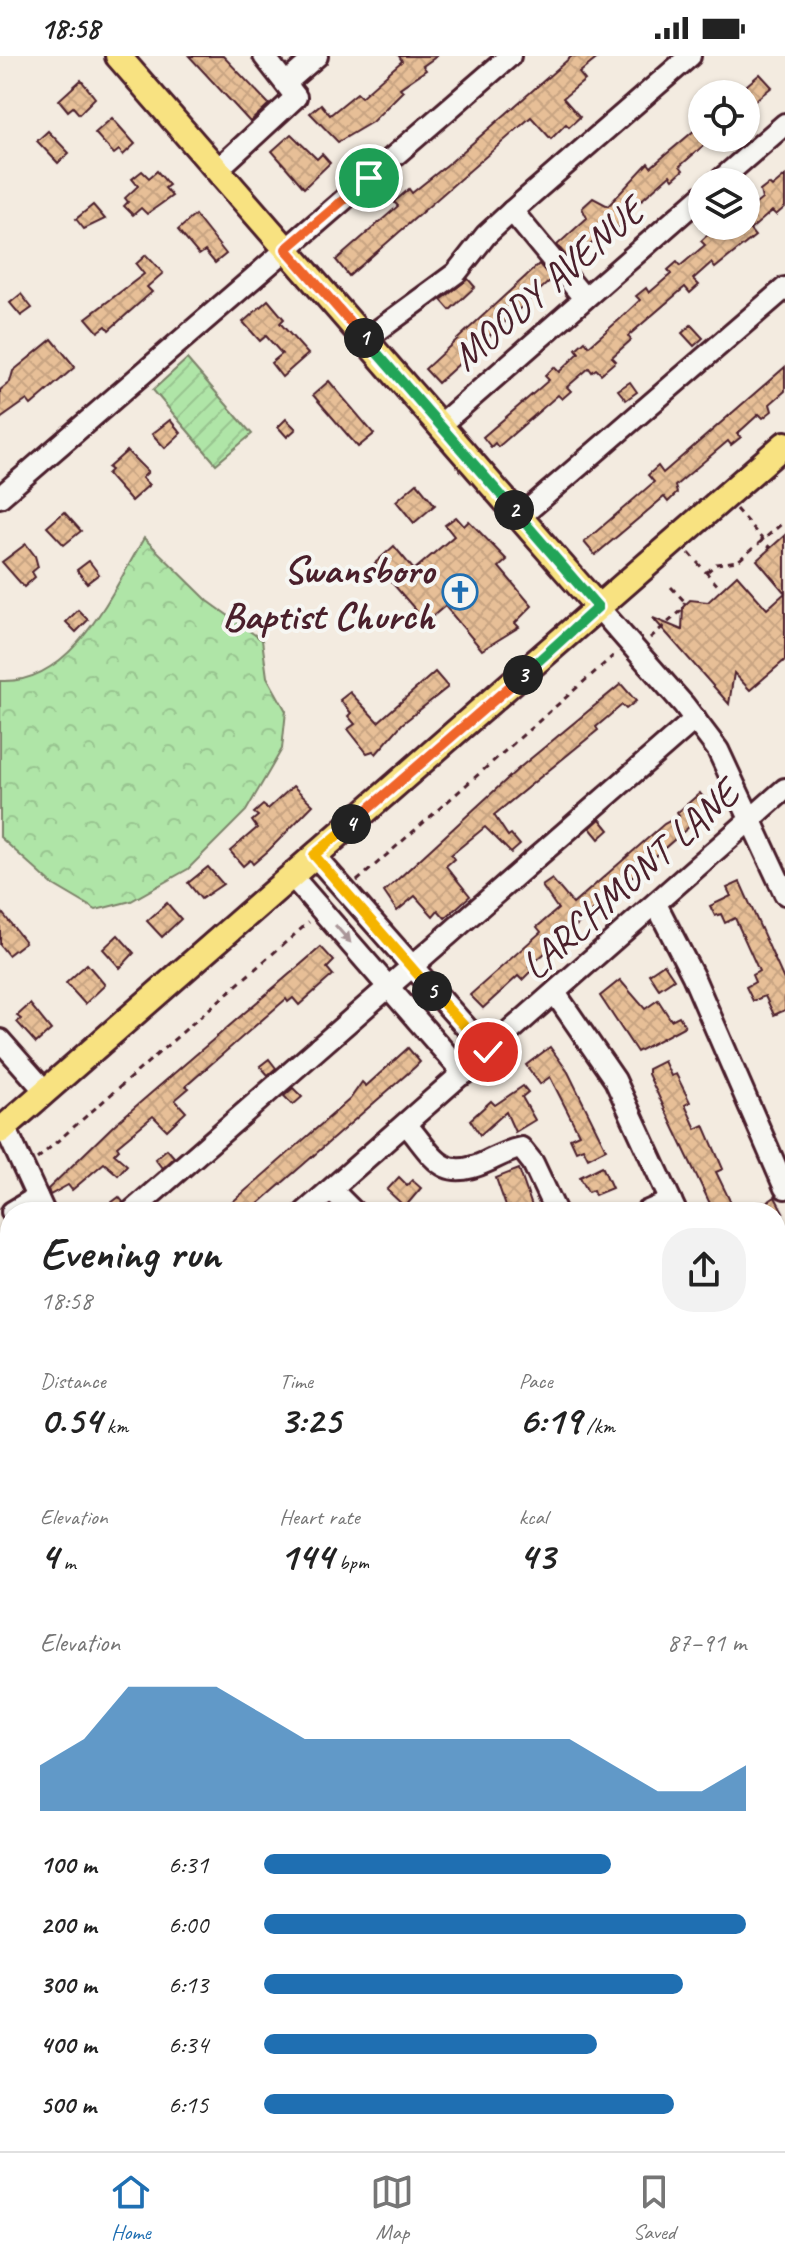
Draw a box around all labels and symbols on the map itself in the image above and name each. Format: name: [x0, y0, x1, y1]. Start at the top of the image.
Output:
pin: [335, 144, 403, 212]
street label: MOODY AVENUE: [441, 183, 658, 381]
pin: 1: [344, 318, 384, 358]
pin: 2: [494, 490, 534, 530]
place label: Swansboro Baptist Church: [222, 545, 437, 641]
church icon: Swansboro Baptist Church: [441, 573, 479, 611]
pin: 3: [503, 655, 543, 695]
street label: LARCHMONT LANE: [510, 766, 753, 991]
pin: 4: [331, 804, 371, 844]
one-way arrow: [334, 923, 351, 943]
pin: 5: [412, 971, 452, 1011]
pin: [454, 1018, 522, 1086]

